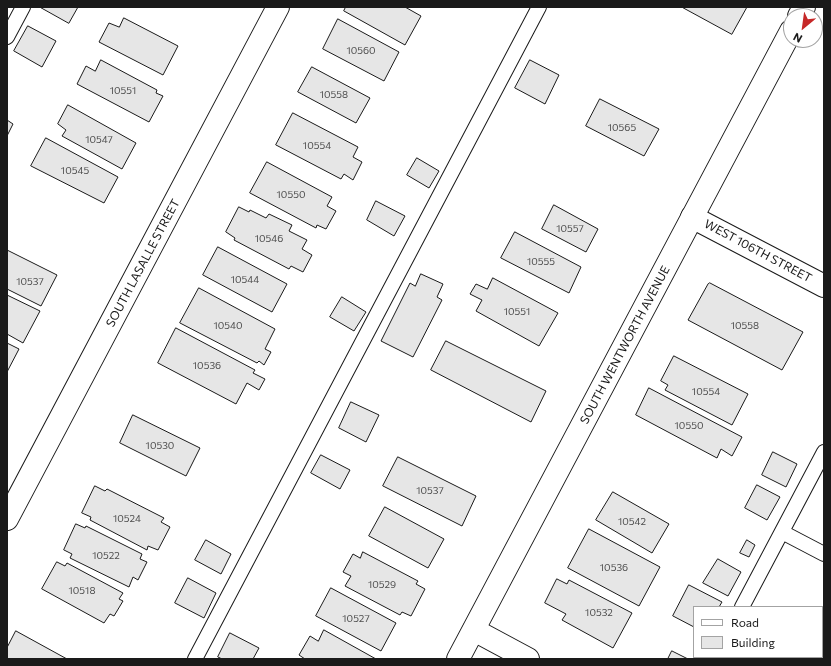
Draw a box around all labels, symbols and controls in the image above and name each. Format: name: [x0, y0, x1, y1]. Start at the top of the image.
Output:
north arrow: [783, 8, 823, 48]
text: N: [791, 30, 804, 46]
house number: 10560: [346, 45, 376, 57]
house number: 10551: [110, 85, 136, 97]
house number: 10558: [320, 89, 348, 101]
house number: 10565: [608, 122, 636, 134]
house number: 10547: [85, 134, 113, 146]
house number: 10554: [303, 140, 331, 152]
house number: 10545: [61, 165, 89, 177]
house number: 10550: [277, 189, 305, 201]
street label: SOUTH LASALLE STREET: [103, 197, 183, 329]
street label: WEST 106TH STREET: [702, 217, 814, 285]
house number: 10557: [556, 223, 584, 235]
house number: 10546: [255, 233, 283, 245]
house number: 10555: [527, 256, 555, 268]
street label: SOUTH WENTWORTH AVENUE: [577, 263, 673, 427]
house number: 10544: [231, 274, 259, 286]
house number: 10537: [16, 276, 44, 288]
house number: 10551: [504, 306, 530, 318]
house number: 10540: [213, 320, 243, 332]
house number: 10558: [731, 320, 759, 332]
house number: 10536: [193, 360, 221, 372]
house number: 10554: [692, 386, 720, 398]
house number: 10550: [675, 420, 703, 432]
house number: 10530: [146, 440, 174, 452]
house number: 10537: [416, 485, 444, 497]
house number: 10524: [113, 513, 141, 525]
house number: 10542: [618, 516, 646, 528]
house number: 10522: [92, 550, 120, 562]
house number: 10536: [600, 562, 628, 574]
house number: 10529: [368, 579, 396, 591]
house number: 10518: [69, 585, 95, 597]
legend: [693, 606, 823, 658]
house number: 10532: [585, 607, 613, 619]
house number: 10527: [342, 613, 370, 625]
text: Road: [731, 615, 759, 629]
text: Building: [731, 635, 775, 649]

